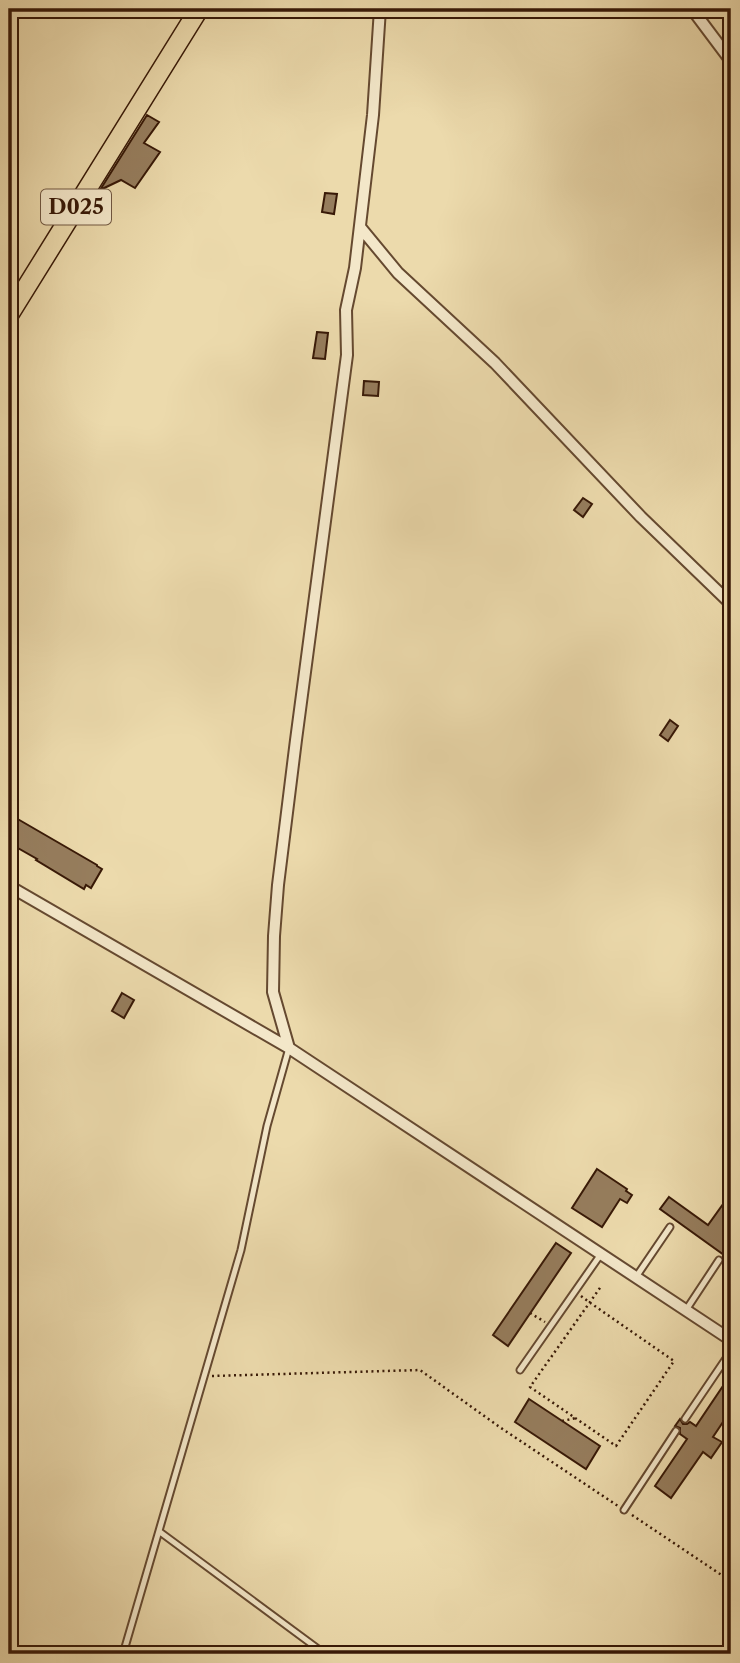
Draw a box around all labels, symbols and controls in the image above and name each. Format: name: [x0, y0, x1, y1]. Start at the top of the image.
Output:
road number: D025: [41, 190, 111, 224]

